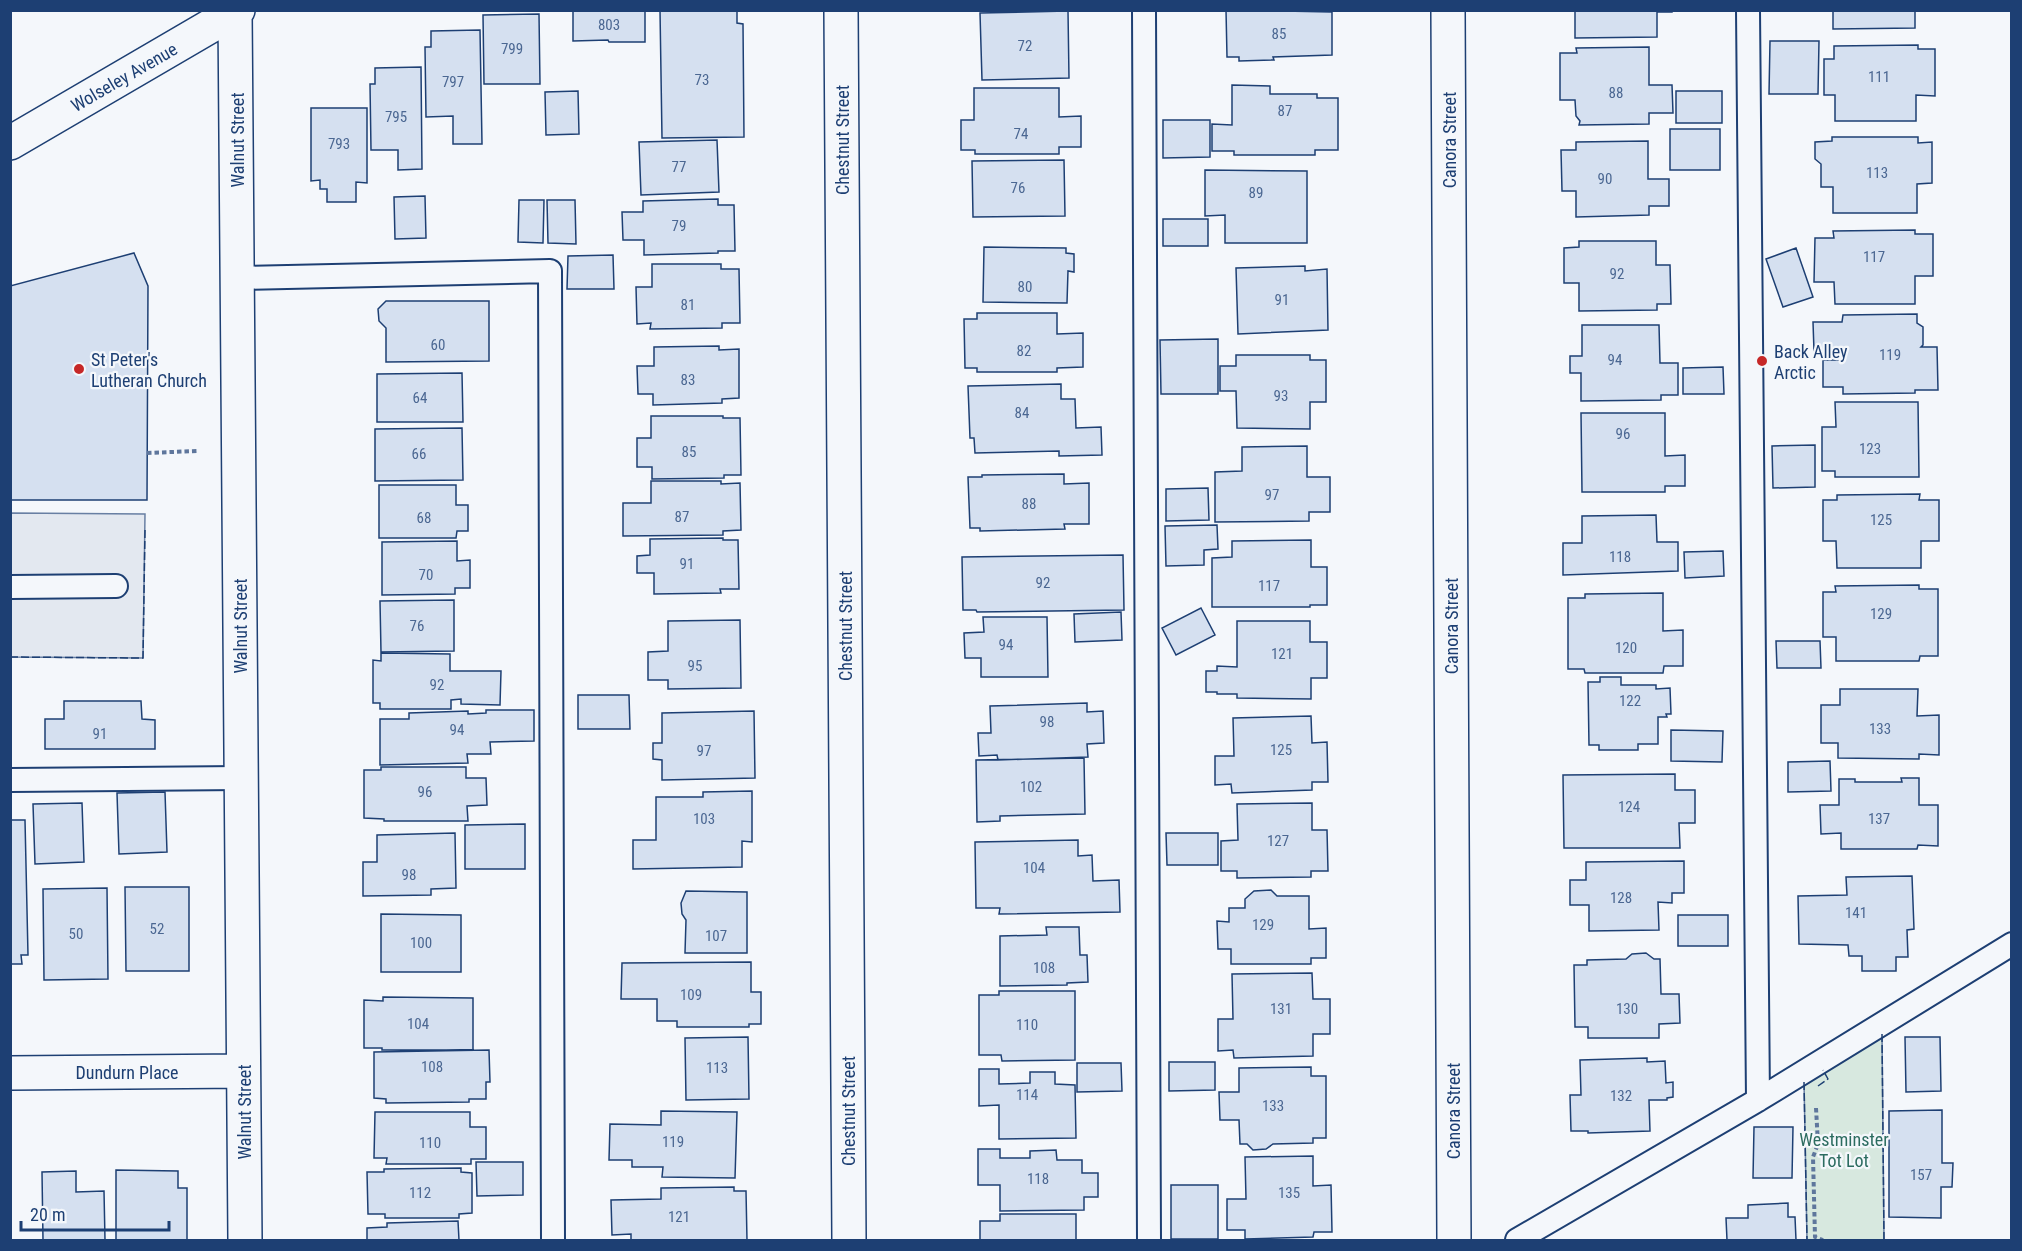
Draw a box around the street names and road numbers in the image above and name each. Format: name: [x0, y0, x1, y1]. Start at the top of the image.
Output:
street label: Wolseley Avenue: [67, 38, 181, 116]
street label: Chestnut Street: [832, 85, 853, 195]
street label: Walnut Street: [227, 92, 248, 188]
street label: Canora Street: [1439, 92, 1460, 188]
street label: Chestnut Street: [835, 571, 856, 681]
street label: Walnut Street: [230, 578, 251, 674]
street label: Canora Street: [1441, 578, 1462, 674]
street label: Chestnut Street: [838, 1056, 859, 1166]
street label: Dundurn Place: [75, 1062, 179, 1083]
street label: Canora Street: [1443, 1063, 1464, 1159]
street label: Walnut Street: [234, 1064, 255, 1160]

